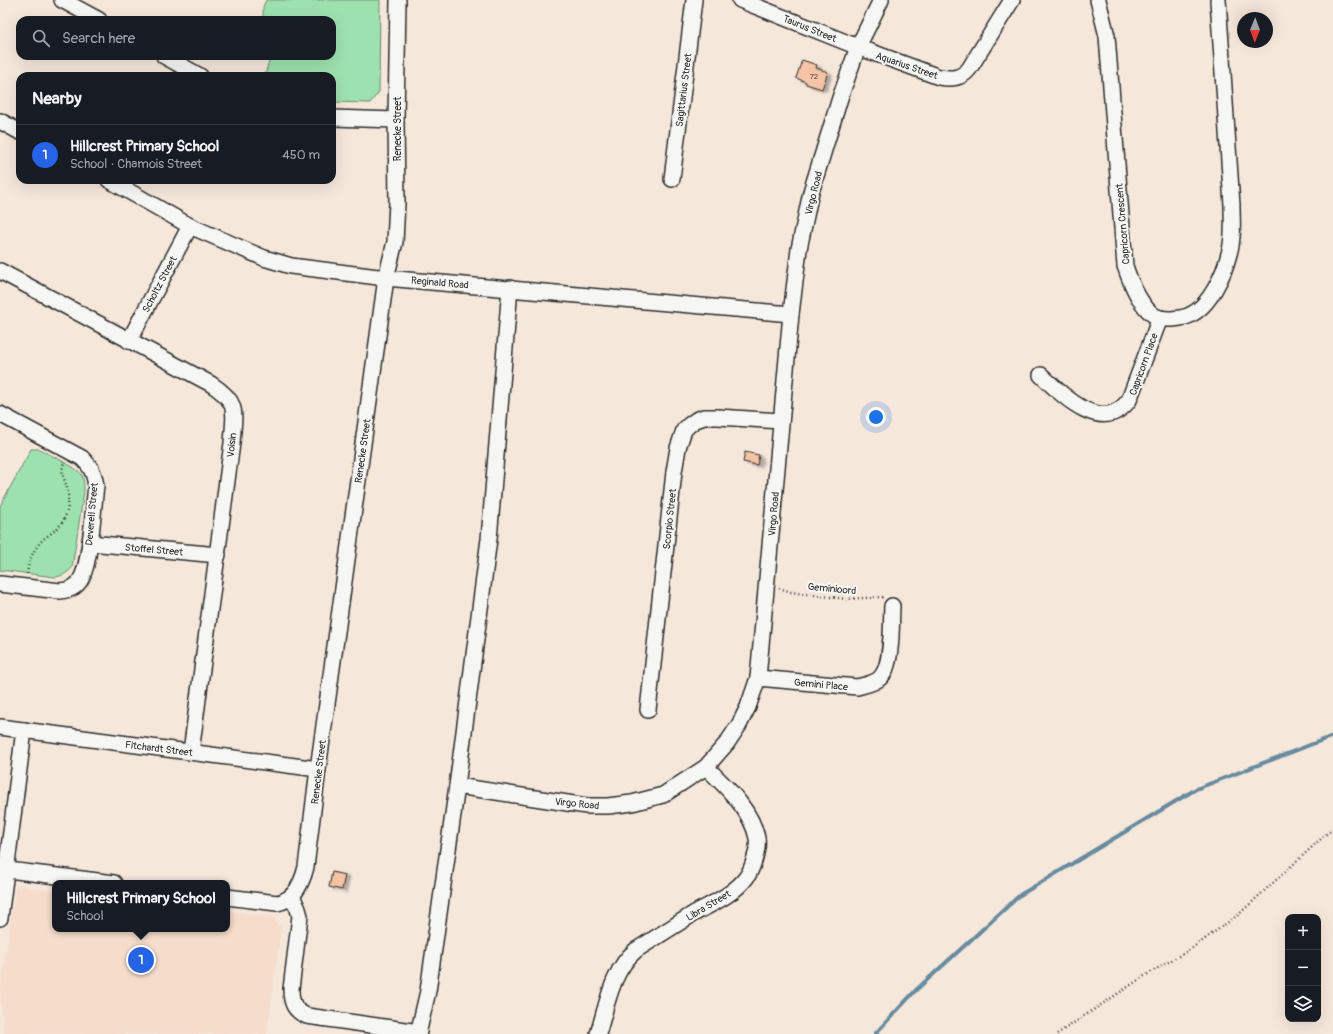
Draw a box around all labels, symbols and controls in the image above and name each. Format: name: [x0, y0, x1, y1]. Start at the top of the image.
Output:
north arrow: [1237, 12, 1273, 48]
street label: Taurus Street: [781, 13, 839, 45]
search box: [16, 16, 336, 60]
icon: search: [30, 27, 52, 49]
text: Search here: [62, 29, 135, 48]
street label: Aquarius Street: [874, 50, 940, 83]
street label: Sagittarius Street: [674, 52, 695, 128]
house number: 72: [810, 72, 819, 81]
text: Nearby: [32, 88, 81, 109]
street label: Renecke Street: [392, 96, 404, 161]
text: Hillcrest Primary School: [70, 137, 219, 156]
text: 1: [42, 147, 48, 163]
text: 450 m: [282, 147, 320, 163]
text: School · Chamois Street: [70, 156, 202, 172]
street label: Virgo Road: [803, 170, 825, 216]
street label: Capricorn Crescent: [1113, 182, 1133, 265]
street label: Scholtz Street: [140, 253, 180, 315]
street label: Reginald Road: [411, 274, 469, 292]
street label: Capricorn Place: [1127, 332, 1161, 397]
your location: [866, 407, 886, 427]
street label: Renecke Street: [353, 417, 374, 484]
street label: Voisin: [225, 432, 239, 458]
street label: Deverell Street: [83, 481, 101, 546]
street label: Scorpio Street: [661, 487, 679, 550]
street label: Virgo Road: [766, 491, 782, 537]
street label: Stoffel Street: [124, 541, 184, 559]
street label: Geminioord: [807, 581, 857, 597]
street label: Gemini Place: [793, 677, 848, 693]
street label: Renecke Street: [309, 738, 329, 805]
street label: Fitchardt Street: [124, 739, 194, 759]
street label: Virgo Road: [554, 796, 600, 812]
popup: [52, 880, 230, 932]
street label: Libra Street: [684, 887, 734, 924]
text: Hillcrest Primary School: [66, 889, 216, 908]
text: School: [66, 908, 104, 924]
map controls: [1285, 914, 1321, 1022]
button: +: [1285, 914, 1321, 950]
pin: 1: [128, 945, 154, 975]
button: −: [1285, 950, 1321, 986]
button: layers: [1285, 986, 1321, 1022]

